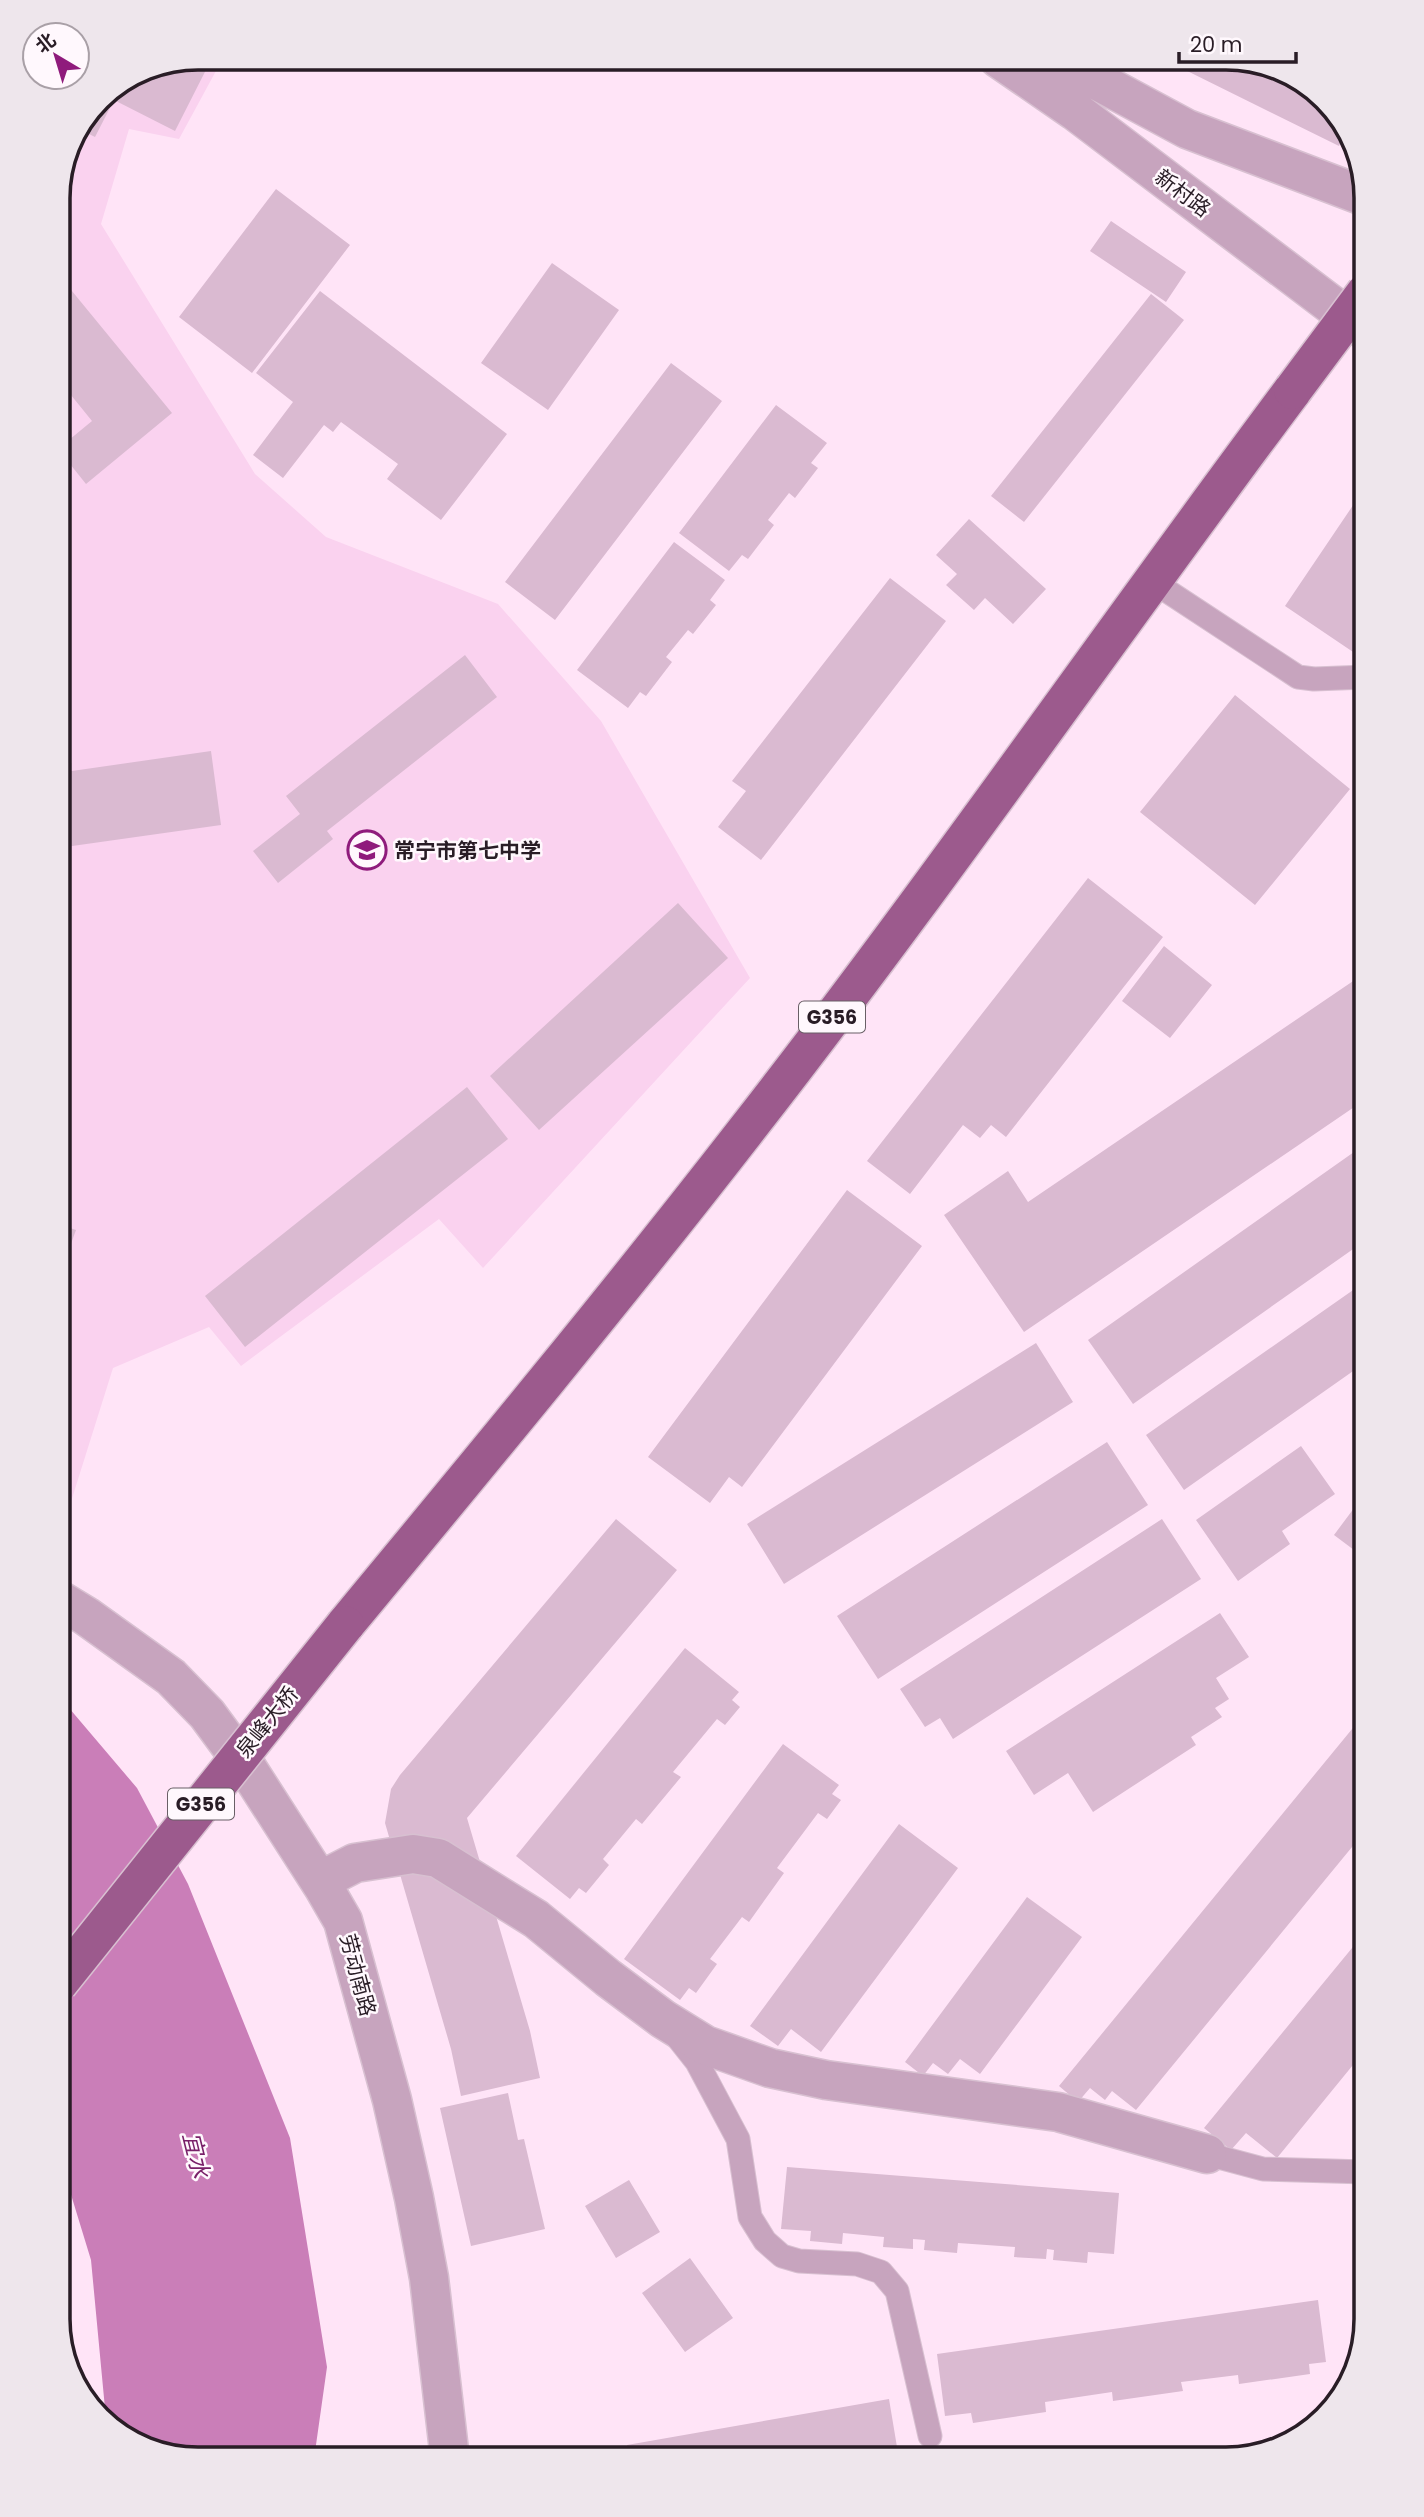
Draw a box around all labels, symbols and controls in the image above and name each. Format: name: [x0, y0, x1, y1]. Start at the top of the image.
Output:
north arrow: [21, 21, 91, 91]
scale bar: [1179, 21, 1296, 65]
text: 北: [30, 27, 62, 59]
text: 20 m: [1190, 30, 1243, 59]
street label: 新村路: [1149, 162, 1217, 224]
school or university icon: 常宁市第七中学: [346, 829, 388, 871]
place label: 常宁市第七中学: [394, 836, 541, 865]
road number: G356: [799, 1001, 865, 1032]
street label: 泉峰大桥: [229, 1680, 305, 1764]
road number: G356: [168, 1788, 234, 1820]
street label: 劳动南路: [333, 1931, 383, 2019]
water label: 宜水: [175, 2129, 217, 2182]

